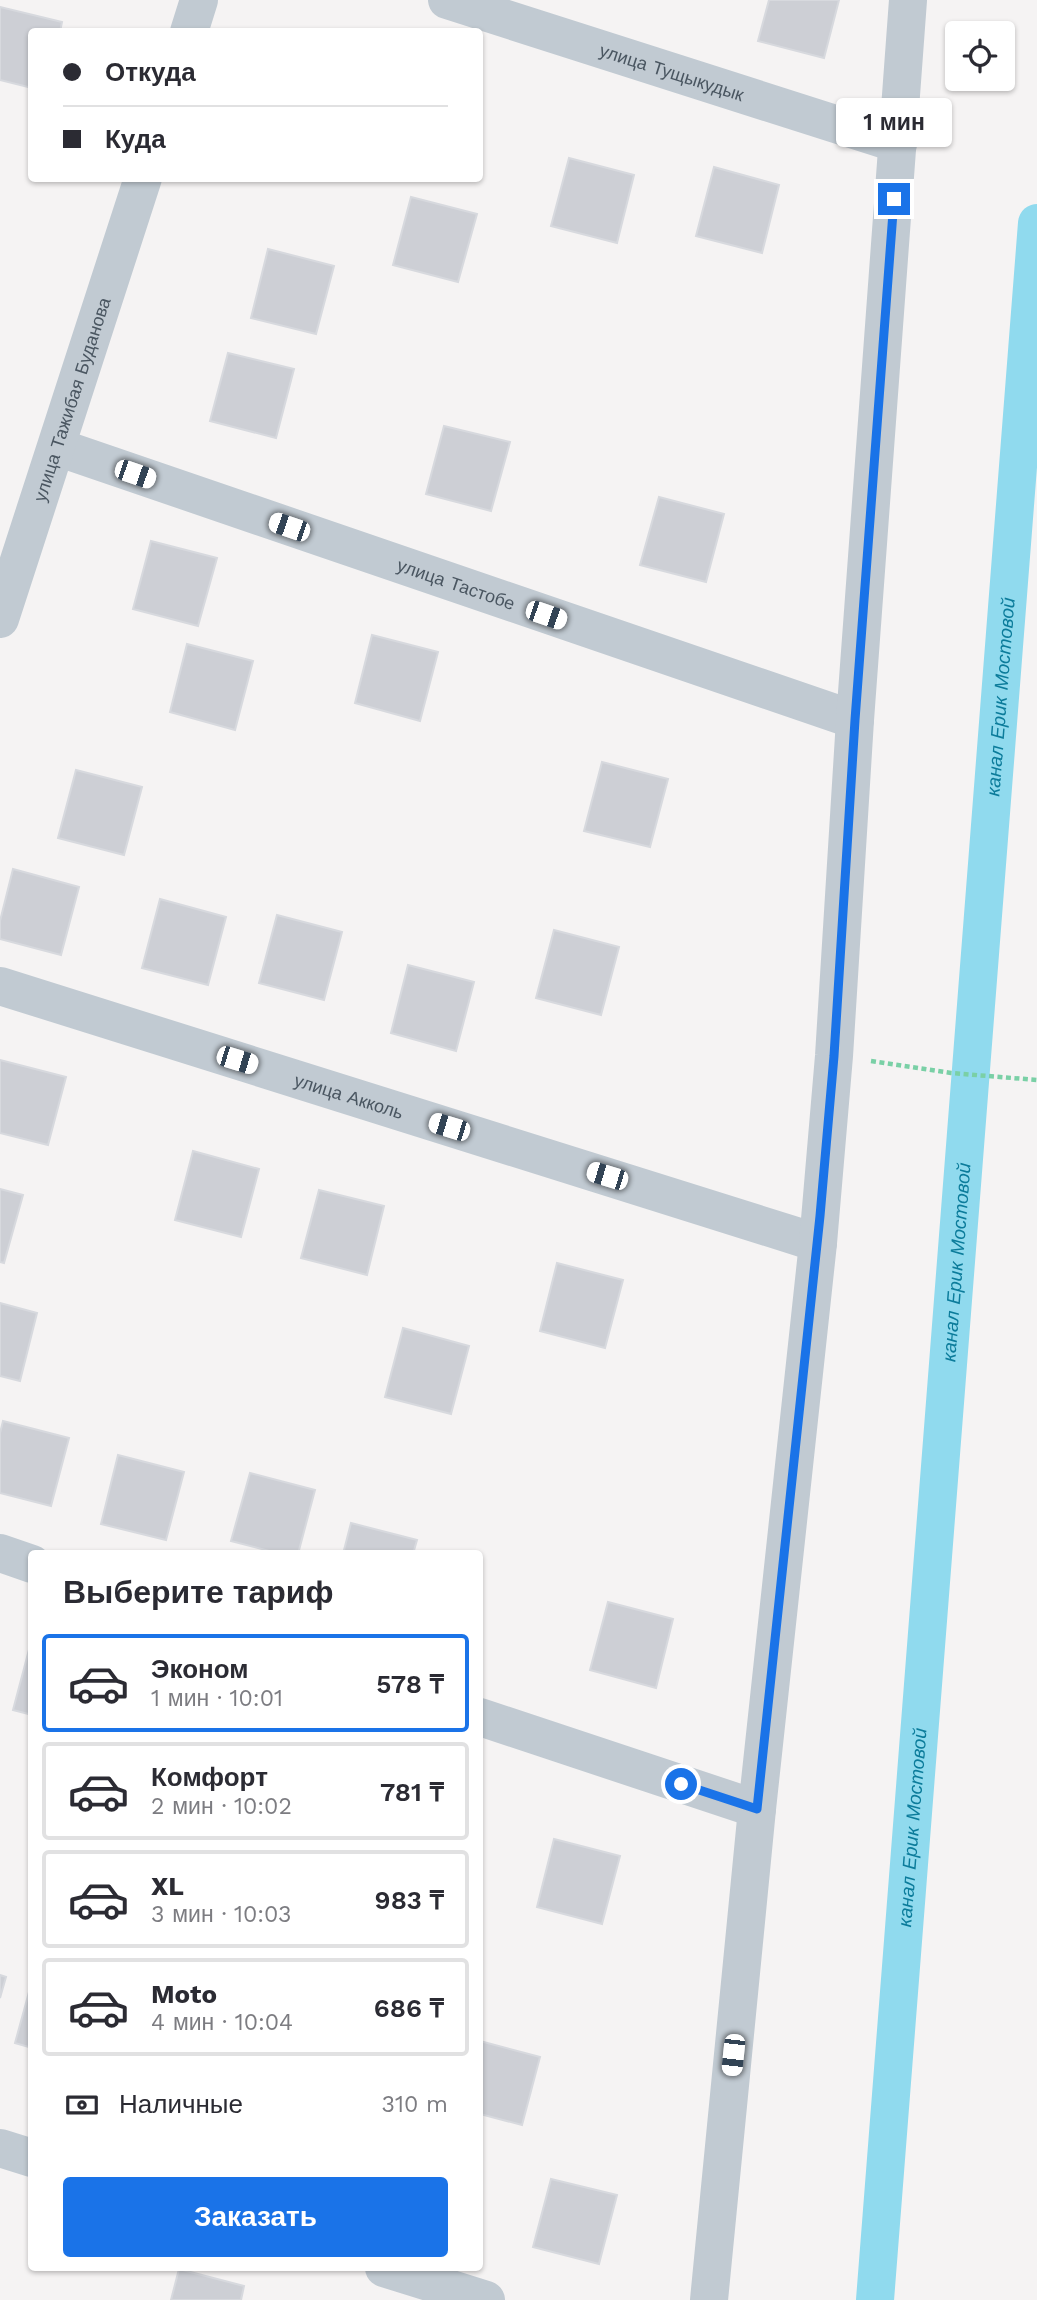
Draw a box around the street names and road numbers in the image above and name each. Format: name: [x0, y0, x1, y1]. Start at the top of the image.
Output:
street label: улица Тущыкудык: [597, 39, 747, 105]
street label: улица Тажибая Буданова: [28, 294, 114, 504]
street label: улица Тастобе: [395, 554, 518, 613]
street label: улица Акколь: [292, 1069, 406, 1123]

